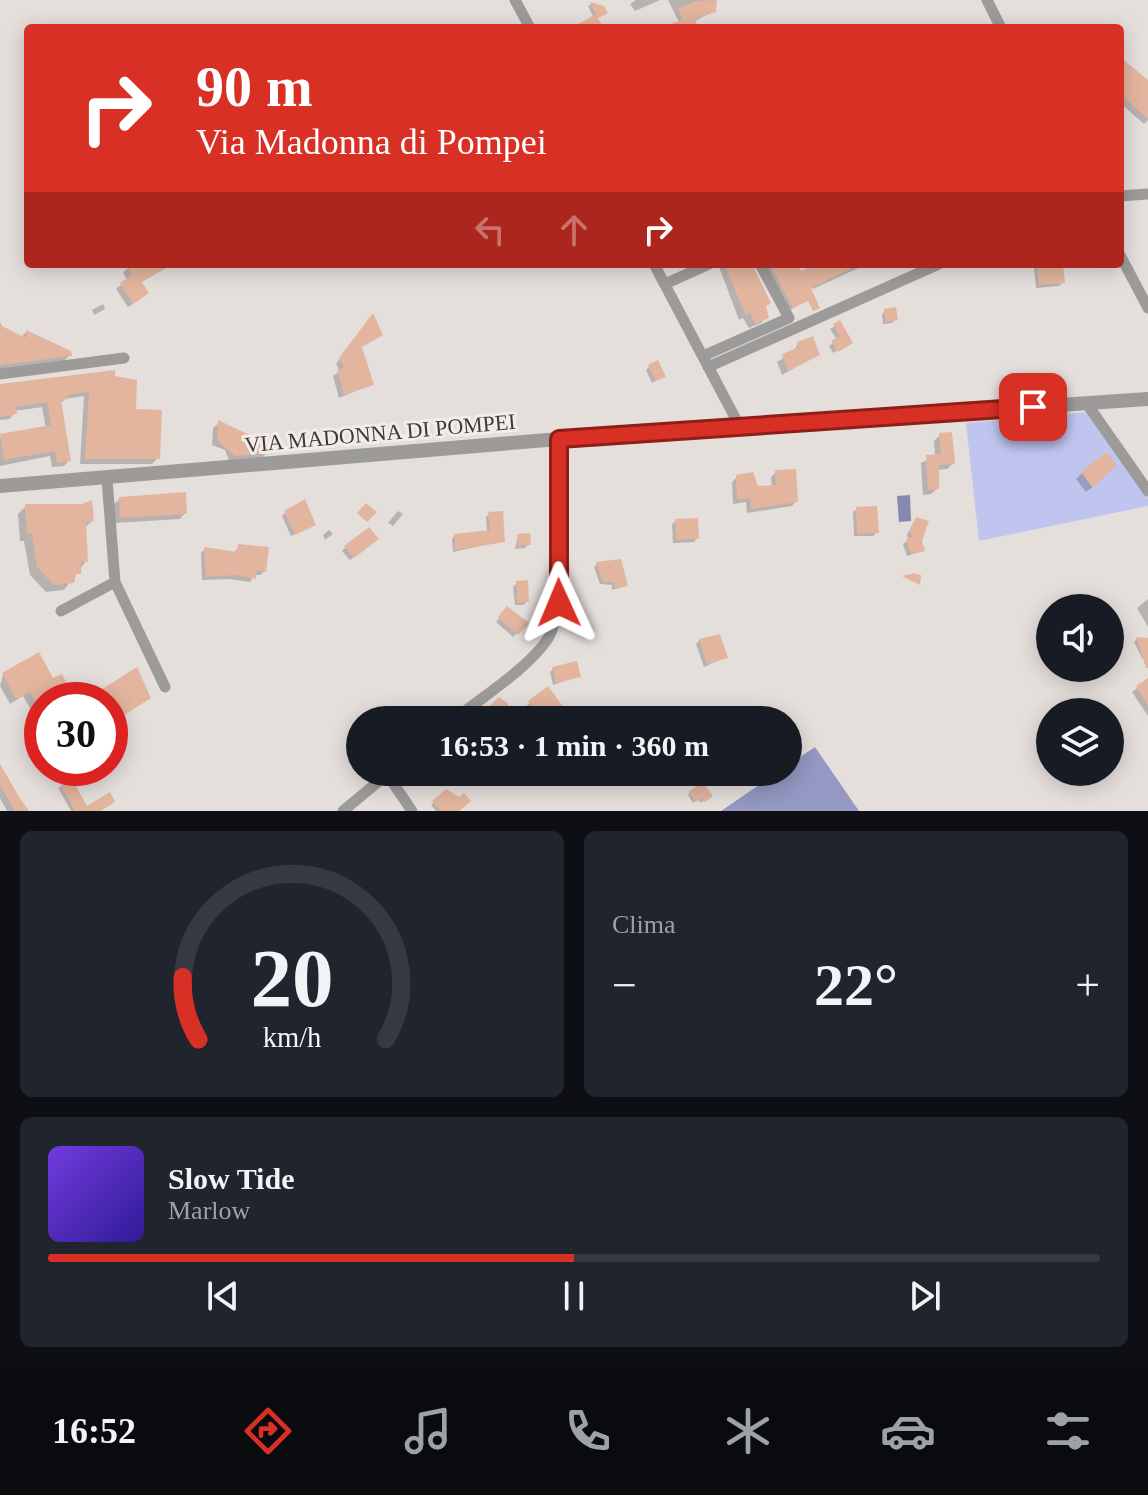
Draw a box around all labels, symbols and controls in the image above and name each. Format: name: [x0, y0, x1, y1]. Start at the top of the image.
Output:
icon: right: [64, 56, 168, 160]
text: 90 m: [196, 56, 313, 118]
text: Via Madonna di Pompei: [196, 122, 547, 162]
icon: left: [468, 208, 512, 252]
icon: ahead: [552, 208, 596, 252]
icon: right: [636, 208, 680, 252]
pin: [999, 373, 1067, 441]
icon: arrive: [1011, 385, 1055, 429]
street label: VIA MADONNA DI POMPEI: [243, 409, 517, 457]
position arrow: [517, 561, 601, 645]
map controls: [1036, 594, 1124, 786]
button: sound: [1036, 594, 1124, 682]
speed limit sign: 30: [24, 682, 128, 786]
button: layers: [1036, 698, 1124, 786]
text: 16:53 · 1 min · 360 m: [439, 729, 709, 762]
text: Clima: [612, 910, 676, 939]
text: 20: [250, 932, 334, 1024]
text: 22°: [814, 952, 898, 1018]
text: −: [612, 961, 637, 1010]
text: +: [1075, 961, 1100, 1010]
text: km/h: [263, 1022, 321, 1053]
text: Slow Tide: [168, 1162, 294, 1195]
text: Marlow: [168, 1196, 250, 1225]
icon: previous: [201, 1274, 245, 1318]
icon: pause: [552, 1274, 596, 1318]
icon: next: [903, 1274, 947, 1318]
icon: directions: [240, 1403, 296, 1459]
icon: music: [400, 1403, 456, 1459]
icon: phone: [560, 1403, 616, 1459]
icon: climate: [720, 1403, 776, 1459]
icon: car: [880, 1403, 936, 1459]
icon: filters: [1040, 1403, 1096, 1459]
text: 16:52: [52, 1411, 136, 1451]

